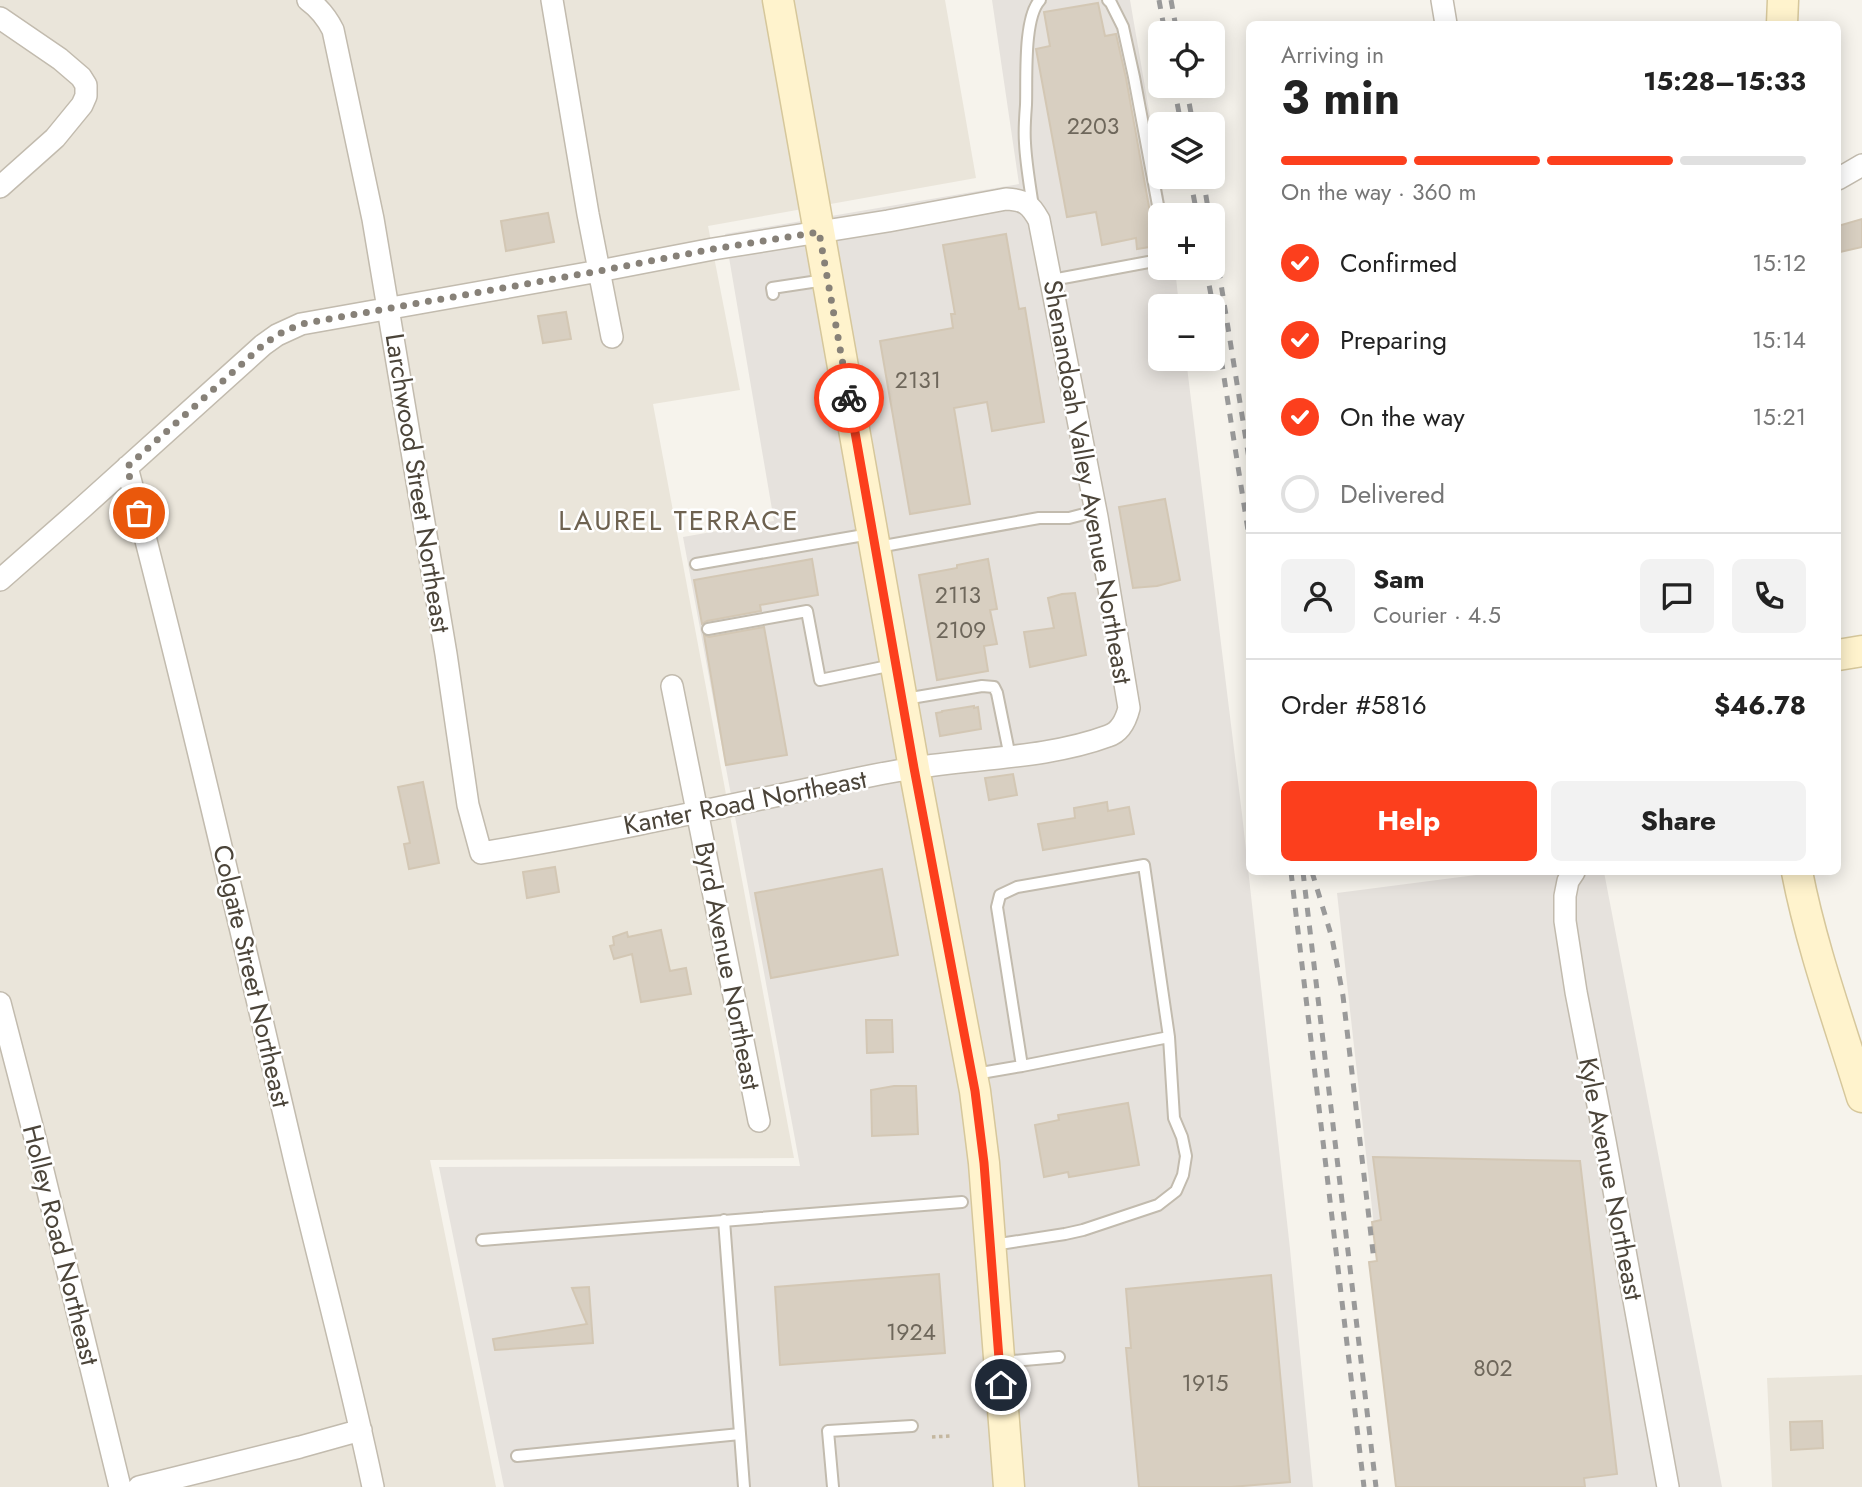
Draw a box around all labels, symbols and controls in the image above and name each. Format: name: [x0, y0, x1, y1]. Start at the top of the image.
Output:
map controls: [1148, 21, 1225, 371]
button: locate: [1148, 21, 1225, 98]
text: Arriving in: [1281, 38, 1384, 72]
text: 15:28–15:33: [1643, 62, 1806, 100]
text: 3 min: [1281, 65, 1400, 131]
house number: 2203: [1067, 109, 1119, 143]
button: layers: [1148, 112, 1225, 189]
text: On the way · 360 m: [1281, 175, 1476, 209]
button: +: [1148, 203, 1225, 280]
icon: check: [1281, 244, 1319, 282]
text: Confirmed: [1340, 244, 1457, 282]
text: 15:12: [1752, 246, 1806, 280]
street label: Shenandoah Valley Avenue Northeast: [1034, 277, 1142, 688]
button: −: [1148, 294, 1225, 371]
icon: check: [1281, 321, 1319, 359]
text: Preparing: [1340, 321, 1447, 359]
text: 15:14: [1752, 323, 1806, 357]
street label: Larchwood Street Northeast: [376, 331, 461, 636]
courier: [814, 363, 884, 433]
house number: 2131: [895, 363, 941, 397]
icon: bike: [830, 379, 868, 417]
icon: check: [1281, 398, 1319, 436]
text: On the way: [1340, 398, 1465, 436]
text: 15:21: [1752, 400, 1806, 434]
text: Delivered: [1340, 475, 1445, 513]
pin: [109, 483, 169, 543]
icon: bag: [120, 494, 158, 532]
district label: LAUREL TERRACE: [558, 500, 800, 541]
button: person: [1281, 559, 1355, 633]
button: chat: [1640, 559, 1714, 633]
button: phone: [1732, 559, 1806, 633]
text: Sam: [1373, 560, 1425, 598]
house number: 2113: [935, 578, 981, 612]
text: Courier · 4.5: [1373, 598, 1501, 632]
house number: 2109: [936, 613, 986, 647]
text: Order #5816: [1281, 686, 1427, 724]
text: $46.78: [1714, 686, 1806, 724]
street label: Kanter Road Northeast: [620, 760, 871, 844]
button: Help: [1281, 781, 1537, 861]
button: Share: [1551, 781, 1806, 861]
street label: Byrd Avenue Northeast: [685, 839, 771, 1094]
street label: Colgate Street Northeast: [203, 841, 301, 1112]
street label: Kyle Avenue Northeast: [1569, 1054, 1653, 1304]
street label: Holley Road Northeast: [13, 1121, 109, 1370]
house number: 1924: [886, 1315, 936, 1349]
house number: 802: [1473, 1351, 1513, 1385]
pin: [971, 1355, 1031, 1415]
icon: home: [982, 1366, 1020, 1404]
house number: 1915: [1182, 1366, 1228, 1400]

